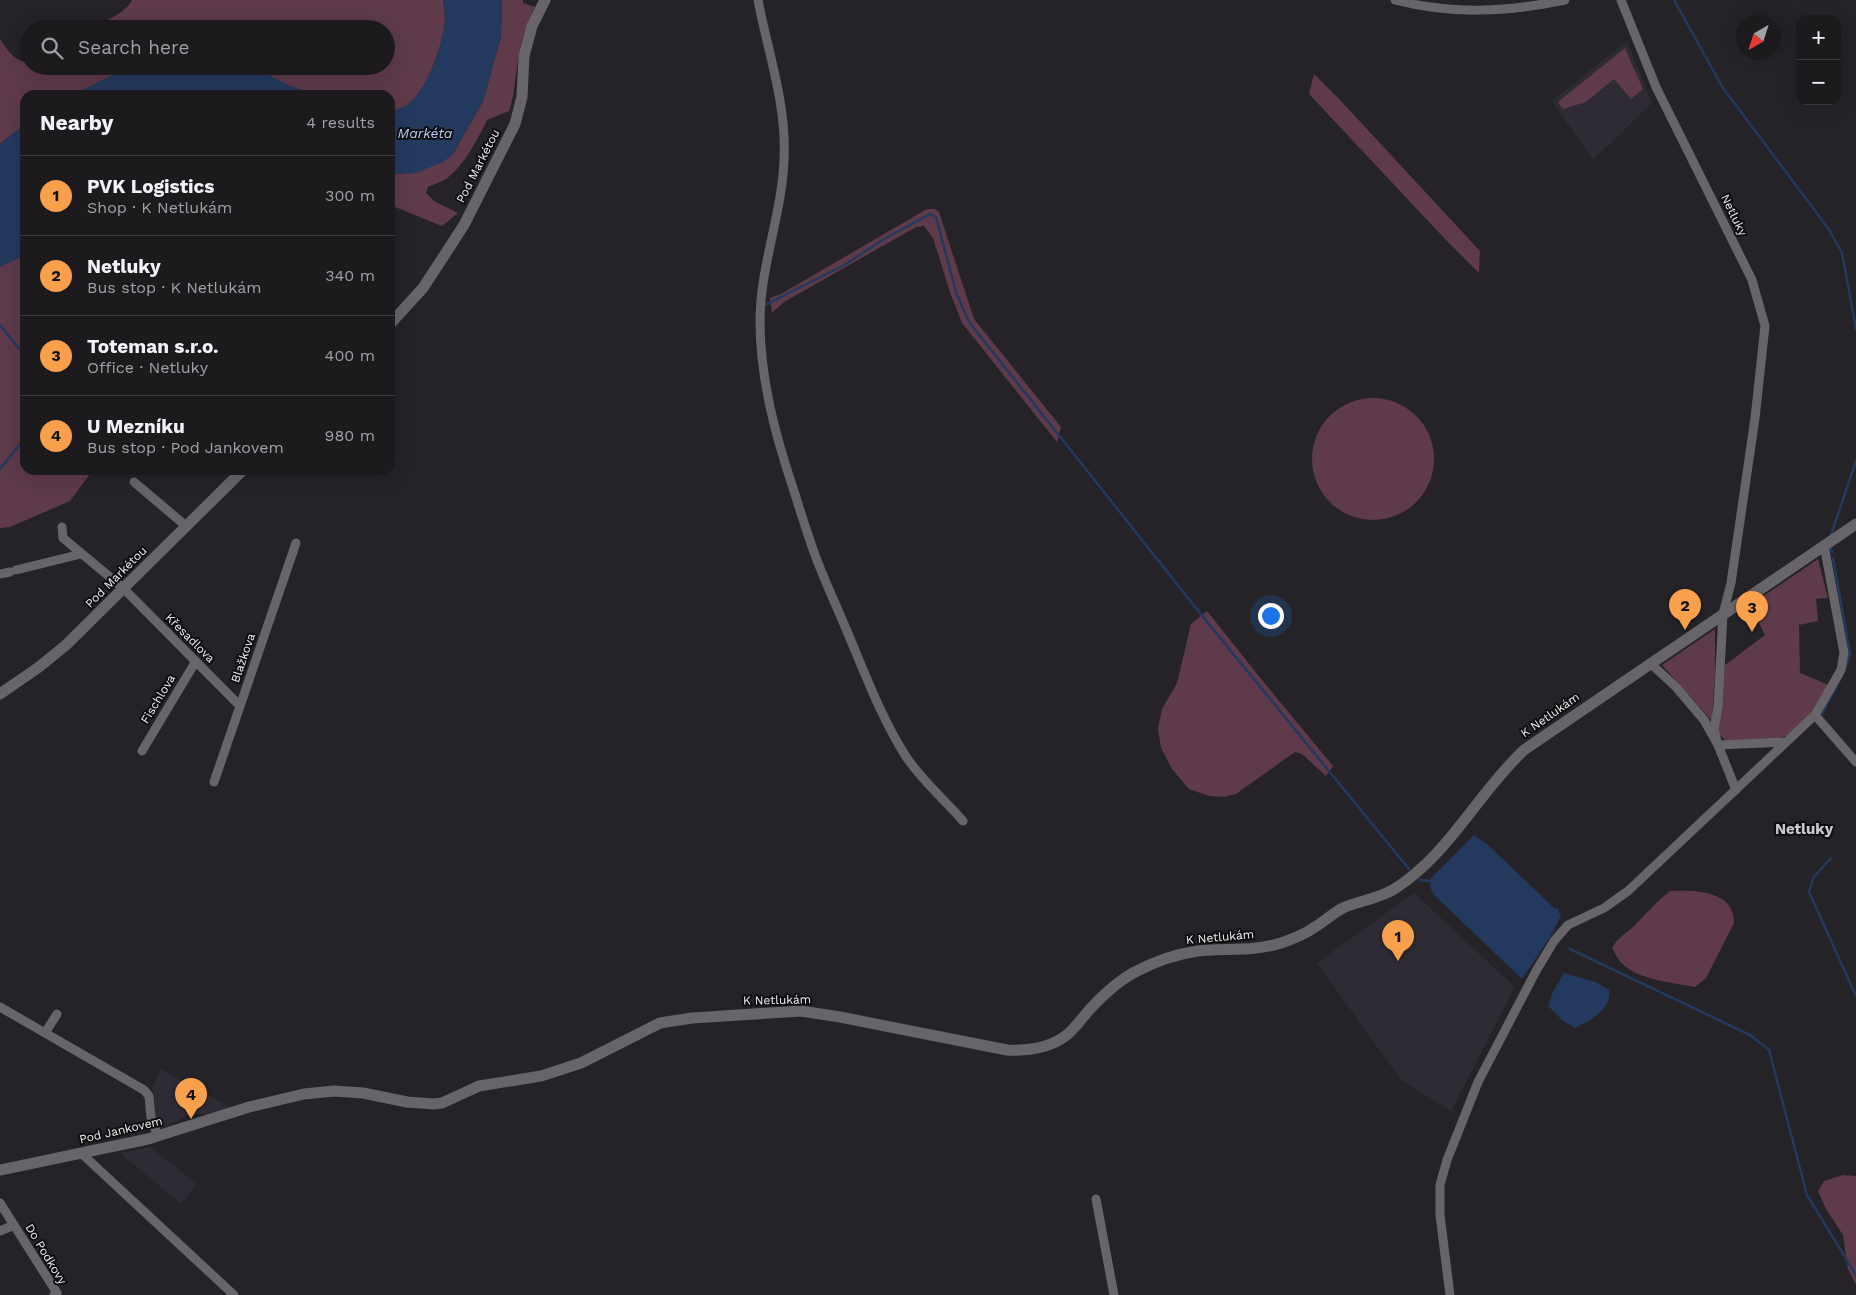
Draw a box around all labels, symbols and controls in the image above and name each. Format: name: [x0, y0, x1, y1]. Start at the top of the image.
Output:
north arrow: [1736, 15, 1781, 60]
map controls: [1796, 15, 1841, 105]
button: +: [1796, 15, 1841, 60]
search box: [20, 20, 395, 75]
icon: search: [38, 34, 66, 62]
text: Search here: [78, 36, 189, 59]
button: −: [1796, 60, 1841, 105]
text: Nearby: [40, 110, 113, 135]
text: 4 results: [306, 113, 375, 132]
water label: Markéta: [398, 125, 453, 141]
street label: Pod Markétou: [453, 127, 503, 205]
text: PVK Logistics: [87, 175, 214, 198]
text: 1: [53, 186, 59, 205]
text: 300 m: [325, 186, 375, 205]
street label: Netluky: [1718, 192, 1750, 239]
text: Shop · K Netlukám: [87, 198, 232, 217]
text: Netluky: [87, 255, 161, 278]
text: 2: [51, 266, 61, 285]
text: 340 m: [325, 266, 375, 285]
text: Bus stop · K Netlukám: [87, 278, 262, 297]
text: Toteman s.r.o.: [87, 335, 219, 358]
text: 3: [51, 346, 61, 365]
text: 400 m: [325, 346, 375, 365]
text: Office · Netluky: [87, 358, 208, 377]
text: U Mezníku: [87, 415, 185, 438]
text: 4: [51, 426, 61, 445]
text: 980 m: [325, 426, 375, 445]
text: Bus stop · Pod Jankovem: [87, 438, 284, 457]
street label: Pod Markétou: [82, 543, 150, 611]
pin: 2: [1669, 589, 1701, 630]
pin: 3: [1736, 591, 1768, 632]
your location: [1258, 603, 1284, 629]
street label: Křesadlova: [162, 610, 218, 666]
street label: Blažkova: [228, 631, 258, 685]
street label: Fischlova: [138, 672, 178, 726]
street label: K Netlukám: [1518, 690, 1582, 740]
district label: Netluky: [1775, 820, 1834, 838]
pin: 1: [1382, 920, 1414, 961]
street label: K Netlukám: [1185, 927, 1255, 947]
street label: K Netlukám: [743, 992, 811, 1008]
pin: 4: [175, 1078, 207, 1119]
street label: Pod Jankovem: [78, 1114, 164, 1146]
street label: Do Podkovy: [22, 1221, 70, 1287]

